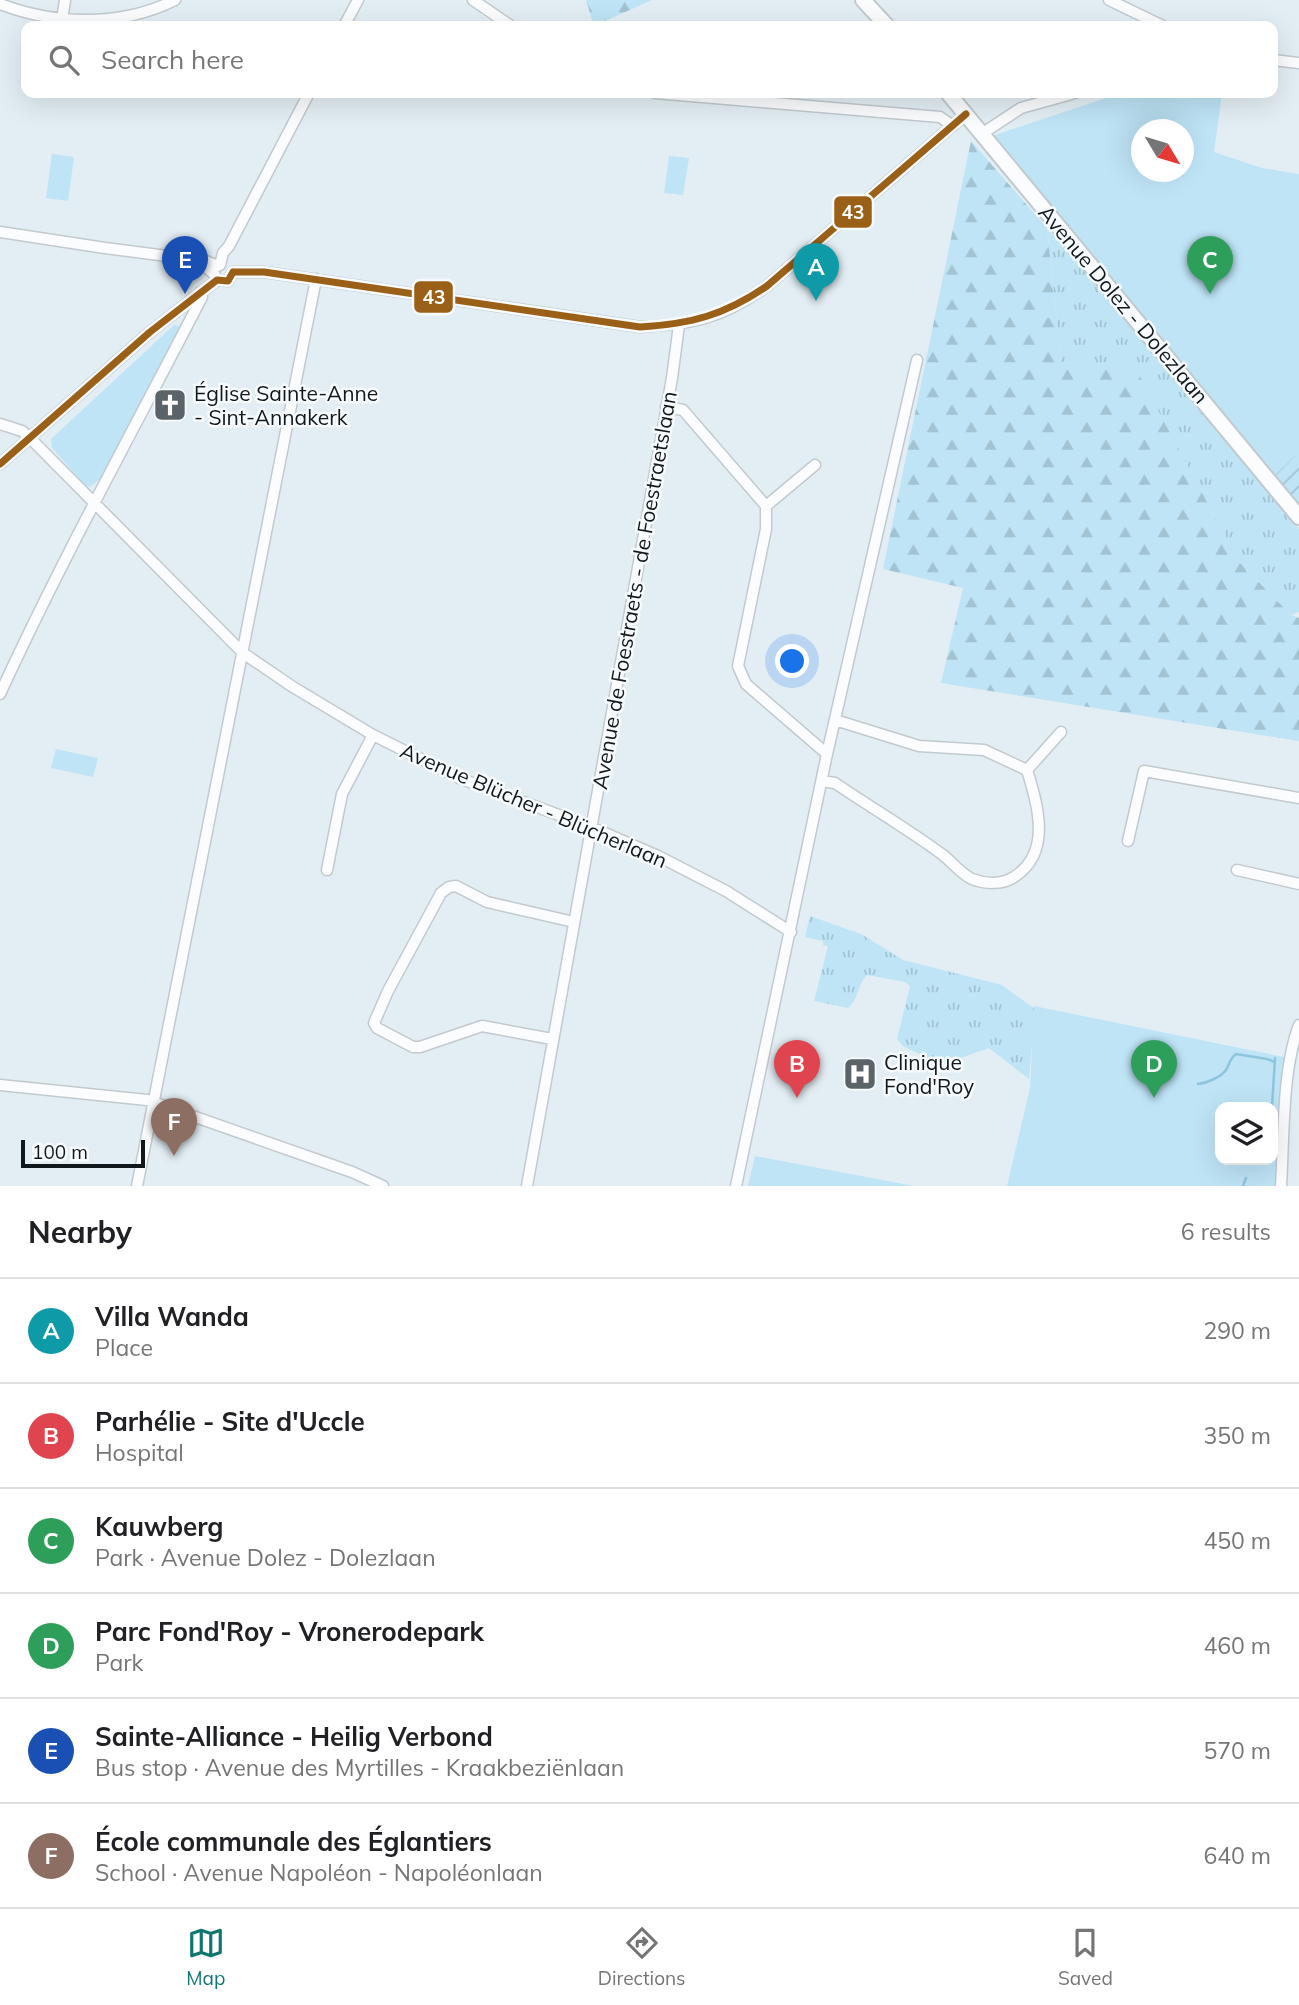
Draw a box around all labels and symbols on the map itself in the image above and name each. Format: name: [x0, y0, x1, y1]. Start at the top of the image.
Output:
north arrow: [1131, 119, 1194, 182]
line badge: 43: [833, 195, 873, 229]
text: 43: [842, 200, 864, 224]
street label: Avenue Dolez - Dolezlaan: [1033, 200, 1215, 408]
pin: E: [162, 236, 208, 294]
pin: C: [1187, 236, 1233, 294]
pin: A: [793, 243, 839, 301]
line badge: 43: [413, 280, 454, 314]
text: 43: [423, 285, 445, 309]
place label: Église Sainte-Anne - Sint-Annakerk: [194, 380, 378, 430]
church icon: Église Sainte-Anne - Sint-Annakerk: [151, 386, 189, 424]
street label: Avenue de Foestraets - de Foestraetslaan: [586, 389, 682, 791]
your location: [775, 644, 809, 678]
street label: Avenue Blücher - Blücherlaan: [397, 737, 671, 873]
pin: B: [774, 1040, 820, 1098]
pin: D: [1131, 1040, 1177, 1098]
place label: Clinique Fond'Roy: [884, 1049, 974, 1099]
hospital icon: Clinique Fond'Roy: [841, 1055, 879, 1093]
pin: F: [151, 1098, 197, 1156]
scale bar: [21, 1137, 145, 1169]

